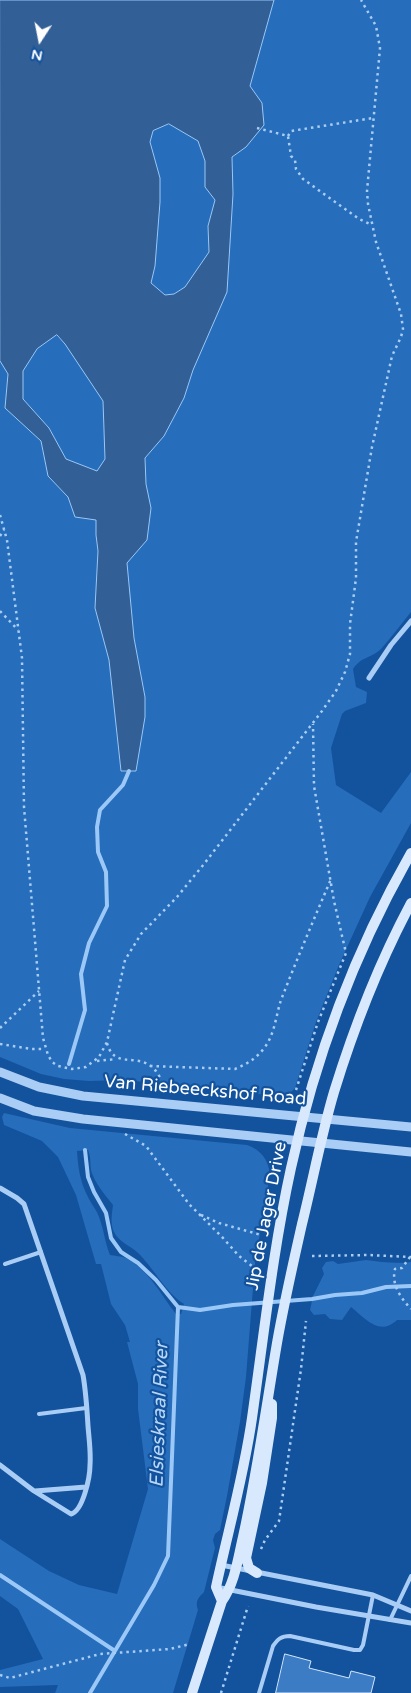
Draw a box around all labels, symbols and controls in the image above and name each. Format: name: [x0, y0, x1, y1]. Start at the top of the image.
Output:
north arrow: [15, 15, 65, 65]
text: N: [30, 46, 44, 65]
street label: Van Riebeeckshof Road: [103, 1071, 307, 1111]
street label: Jip de Jager Drive: [242, 1140, 292, 1292]
water label: Elsieskraal River: [146, 1342, 174, 1488]

